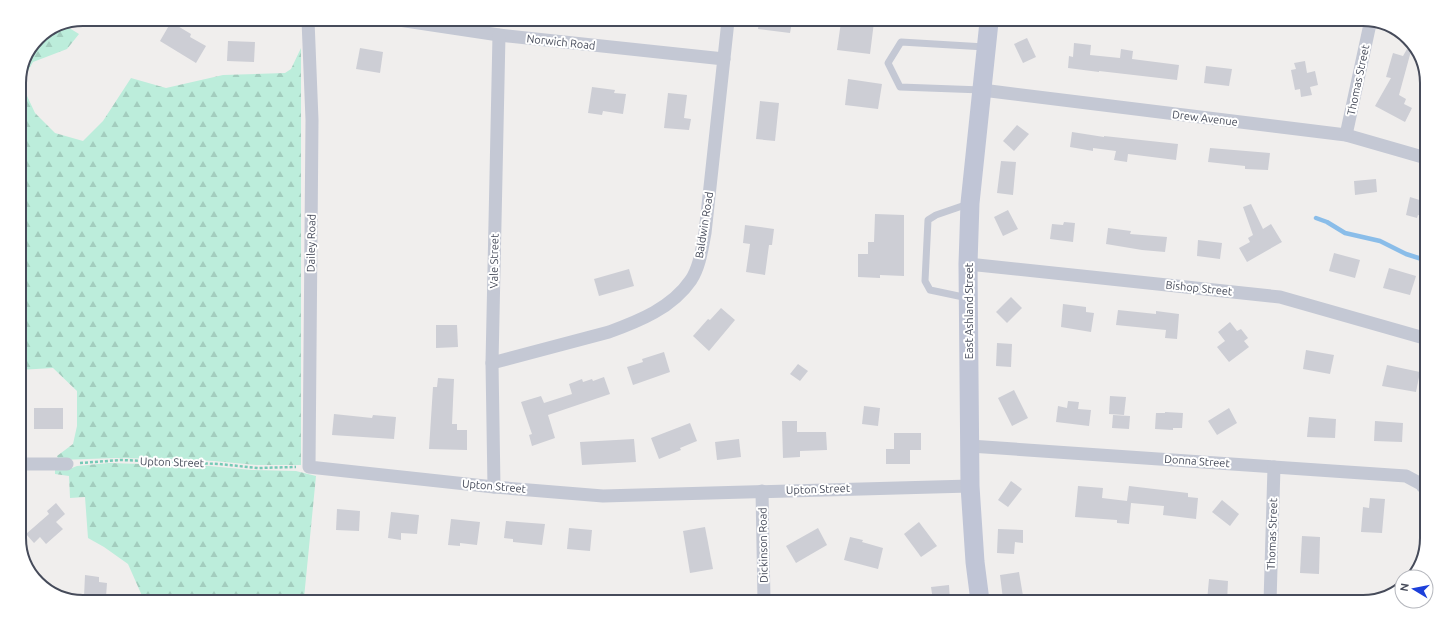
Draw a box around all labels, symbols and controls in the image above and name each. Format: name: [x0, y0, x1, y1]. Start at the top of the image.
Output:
street label: Norwich Road: [526, 32, 596, 52]
street label: Thomas Street: [1345, 43, 1371, 116]
street label: Drew Avenue: [1171, 108, 1239, 128]
street label: Baldwin Road: [693, 191, 715, 259]
street label: Dailey Road: [304, 214, 318, 272]
street label: Vale Street: [488, 233, 500, 288]
street label: East Ashland Street: [963, 262, 975, 359]
street label: Bishop Street: [1165, 279, 1234, 298]
street label: Donna Street: [1164, 453, 1231, 469]
street label: Upton Street: [140, 455, 205, 469]
street label: Upton Street: [461, 477, 527, 495]
street label: Upton Street: [786, 482, 851, 496]
street label: Thomas Street: [1265, 497, 1279, 570]
street label: Dickinson Road: [756, 507, 770, 583]
north arrow: [1394, 569, 1434, 609]
text: N: [1398, 582, 1411, 592]

